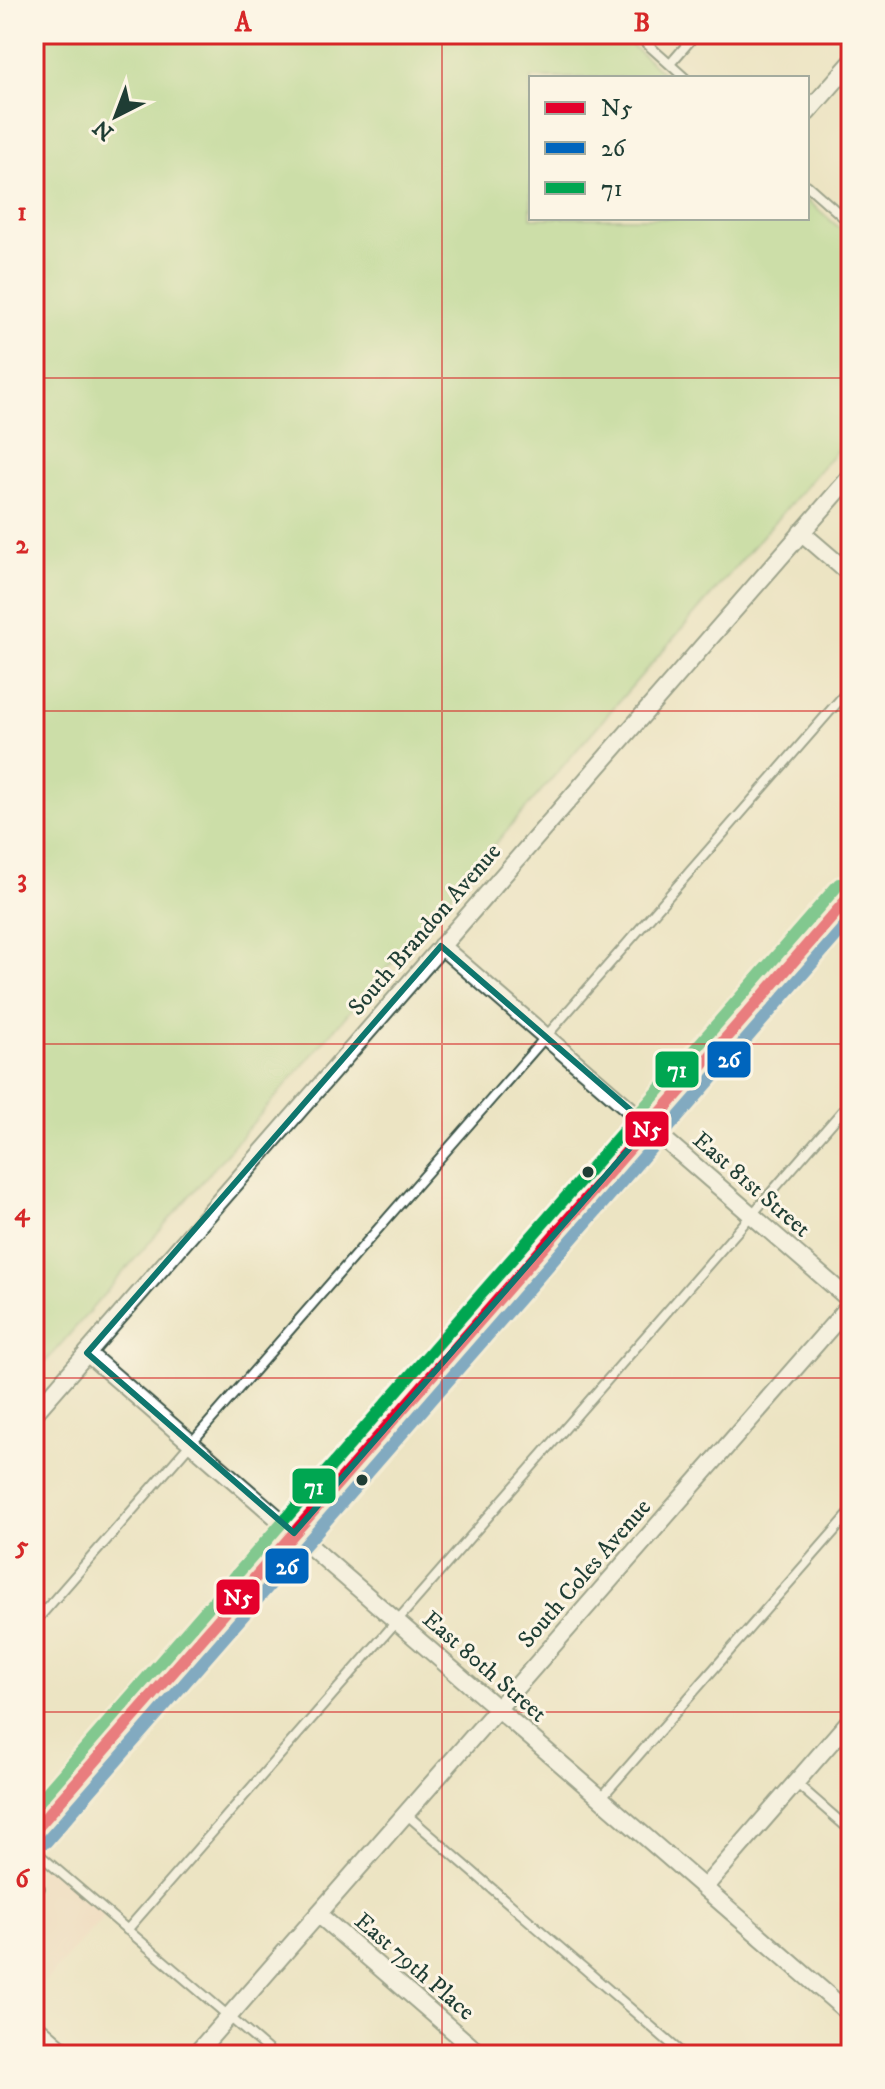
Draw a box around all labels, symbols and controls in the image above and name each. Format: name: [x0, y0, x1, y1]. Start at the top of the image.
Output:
text: A: [234, 7, 253, 40]
text: B: [634, 7, 650, 40]
north arrow: [76, 76, 156, 156]
legend: [529, 76, 809, 220]
text: N5: [601, 94, 633, 124]
text: N: [88, 114, 119, 146]
text: 26: [601, 134, 627, 164]
text: 71: [601, 174, 622, 204]
text: 1: [17, 196, 27, 229]
text: 2: [16, 529, 30, 562]
street label: South Brandon Avenue: [342, 837, 508, 1022]
text: 3: [17, 863, 27, 896]
line badge: 26: [706, 1040, 752, 1079]
text: 26: [718, 1047, 742, 1074]
line badge: 71: [654, 1050, 700, 1089]
text: 71: [667, 1057, 687, 1084]
line badge: N5: [624, 1110, 670, 1148]
text: N5: [633, 1117, 662, 1144]
street label: East 81st Street: [686, 1125, 817, 1244]
unlabelled marker: [580, 1164, 596, 1180]
text: 4: [15, 1196, 31, 1229]
line badge: 71: [291, 1467, 337, 1505]
unlabelled marker: [354, 1472, 370, 1488]
text: 71: [304, 1474, 324, 1501]
street label: South Coles Avenue: [512, 1493, 658, 1655]
text: 5: [15, 1530, 29, 1563]
line badge: 26: [264, 1547, 310, 1585]
text: 26: [276, 1554, 300, 1581]
line badge: N5: [215, 1578, 261, 1616]
text: N5: [224, 1585, 253, 1612]
street label: East 80th Street: [416, 1605, 553, 1729]
text: 6: [15, 1863, 30, 1896]
street label: East 79th Place: [348, 1906, 481, 2027]

